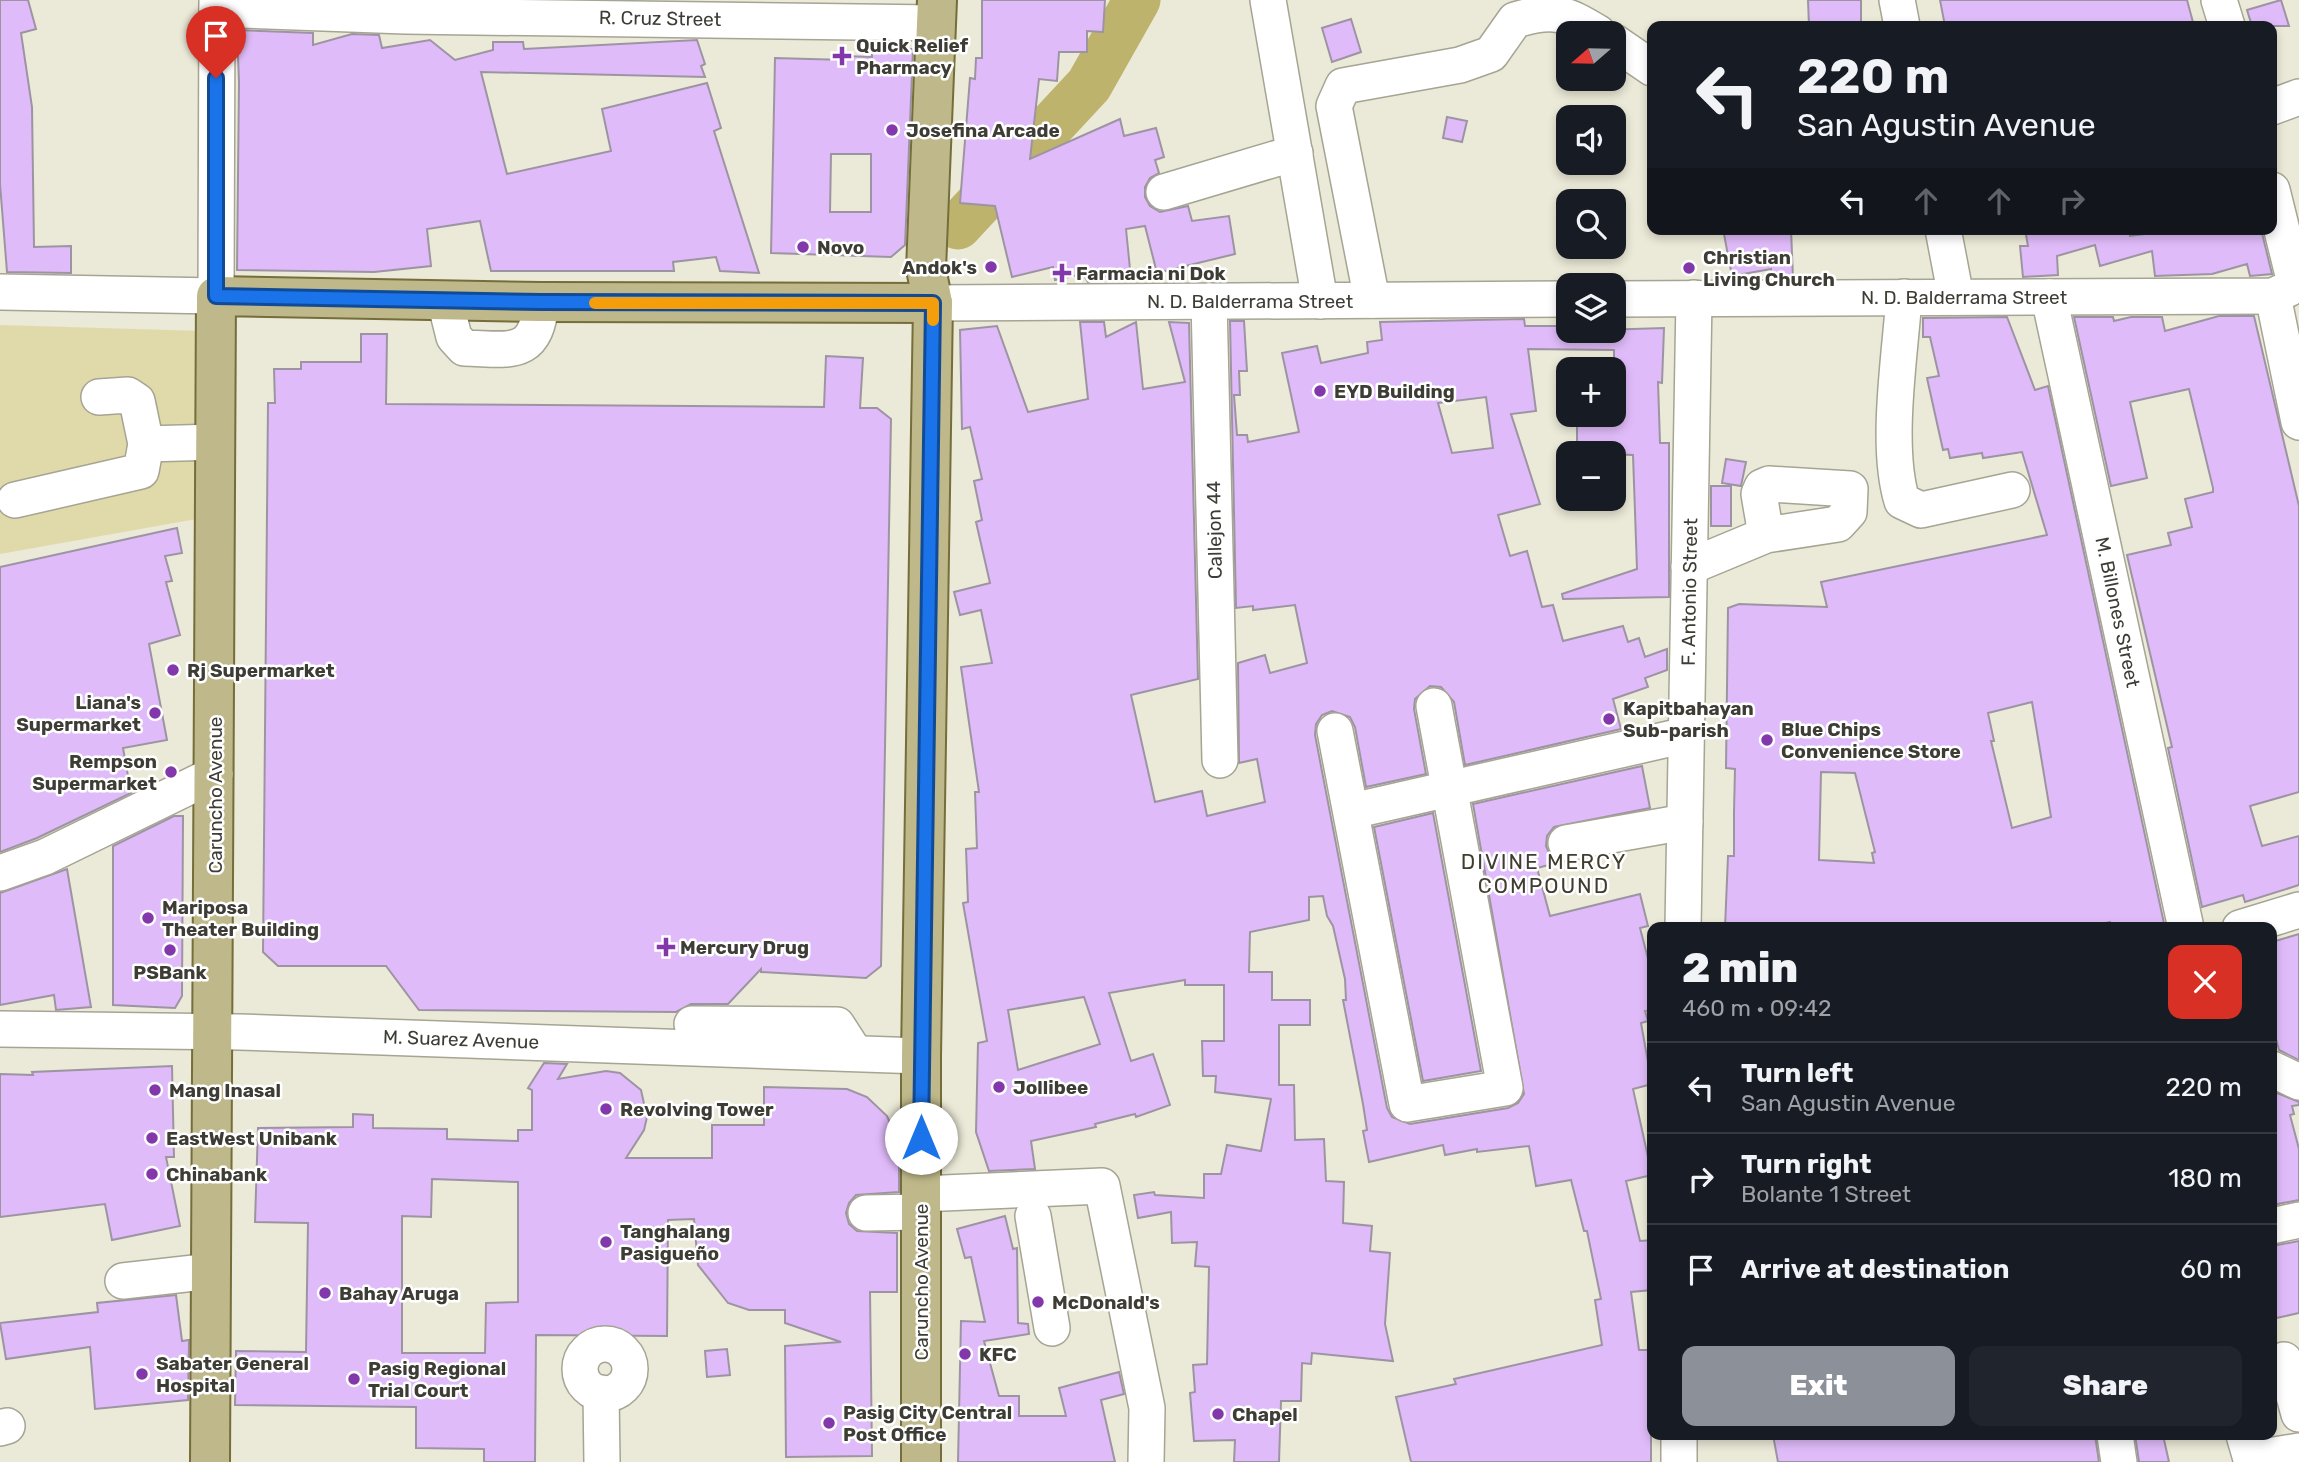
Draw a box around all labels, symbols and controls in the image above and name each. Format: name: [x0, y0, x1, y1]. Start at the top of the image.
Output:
pin: [186, 6, 246, 78]
street label: R. Cruz Street: [599, 6, 722, 31]
icon: arrive: [197, 17, 235, 55]
north arrow: [1556, 21, 1626, 91]
map controls: [1556, 21, 1626, 511]
place label: Quick Relief Pharmacy: [856, 34, 969, 79]
text: 220 m: [1797, 47, 1949, 105]
marker: Quick Relief Pharmacy: [834, 48, 850, 64]
icon: left: [1682, 49, 1773, 140]
button: sound: [1556, 105, 1626, 175]
text: San Agustin Avenue: [1797, 106, 2096, 144]
place label: Josefina Arcade: [906, 119, 1060, 142]
marker: Josefina Arcade: [884, 122, 900, 138]
icon: left: [1834, 182, 1872, 220]
icon: ahead: [1907, 182, 1945, 220]
icon: ahead: [1980, 182, 2018, 220]
icon: right: [2053, 182, 2091, 220]
button: search: [1556, 189, 1626, 259]
place label: Novo: [817, 236, 864, 259]
marker: Novo: [795, 239, 811, 255]
place label: Christian Living Church: [1703, 246, 1835, 291]
place label: Andok's: [902, 256, 977, 279]
marker: Andok's: [983, 259, 999, 275]
marker: Christian Living Church: [1681, 260, 1697, 276]
place label: Farmacia ni Dok: [1076, 262, 1226, 285]
marker: Farmacia ni Dok: [1054, 265, 1070, 281]
button: layers: [1556, 273, 1626, 343]
street label: N. D. Balderrama Street: [1861, 286, 2068, 309]
street label: N. D. Balderrama Street: [1147, 290, 1354, 313]
button: +: [1556, 357, 1626, 427]
place label: EYD Building: [1334, 380, 1455, 403]
marker: EYD Building: [1312, 383, 1328, 399]
button: −: [1556, 441, 1626, 511]
street label: Callejon 44: [1202, 480, 1227, 579]
street label: F. Antonio Street: [1677, 517, 1702, 666]
street label: M. Billones Street: [2090, 535, 2145, 690]
place label: Rj Supermarket: [187, 659, 335, 682]
marker: Rj Supermarket: [165, 662, 181, 678]
place label: Liana's Supermarket: [16, 691, 141, 736]
place label: Kapitbahayan Sub-parish: [1623, 697, 1754, 742]
marker: Liana's Supermarket: [147, 705, 163, 721]
marker: Kapitbahayan Sub-parish: [1601, 711, 1617, 727]
street label: Caruncho Avenue: [204, 717, 227, 873]
place label: Blue Chips Convenience Store: [1781, 718, 1961, 763]
marker: Blue Chips Convenience Store: [1759, 732, 1775, 748]
place label: Rempson Supermarket: [32, 750, 157, 795]
marker: Rempson Supermarket: [163, 764, 179, 780]
district label: DIVINE MERCY COMPOUND: [1461, 849, 1627, 898]
place label: Mariposa Theater Building: [162, 896, 319, 941]
marker: Mariposa Theater Building: [140, 910, 156, 926]
place label: Mercury Drug: [680, 936, 809, 959]
marker: Mercury Drug: [658, 939, 674, 955]
marker: PSBank: [162, 942, 178, 958]
text: 2 min: [1682, 943, 1798, 993]
button: close: [2168, 945, 2242, 1019]
place label: PSBank: [133, 961, 207, 984]
text: 460 m · 09:42: [1682, 994, 1832, 1022]
street label: M. Suarez Avenue: [383, 1025, 539, 1054]
text: Turn left: [1741, 1058, 1853, 1089]
icon: left: [1682, 1069, 1720, 1107]
text: 220 m: [2165, 1072, 2242, 1103]
place label: Jollibee: [1013, 1076, 1088, 1099]
place label: Mang Inasal: [169, 1079, 281, 1102]
marker: Jollibee: [991, 1079, 1007, 1095]
marker: Mang Inasal: [147, 1082, 163, 1098]
text: San Agustin Avenue: [1741, 1089, 1956, 1117]
place label: Revolving Tower: [620, 1098, 774, 1121]
marker: Revolving Tower: [598, 1101, 614, 1117]
position arrow: [884, 1101, 958, 1175]
place label: EastWest Unibank: [166, 1127, 337, 1150]
marker: EastWest Unibank: [144, 1130, 160, 1146]
text: Turn right: [1741, 1149, 1871, 1180]
icon: right: [1682, 1160, 1720, 1198]
place label: Chinabank: [166, 1163, 267, 1186]
text: 180 m: [2168, 1163, 2242, 1194]
marker: Chinabank: [144, 1166, 160, 1182]
text: Bolante 1 Street: [1741, 1180, 1911, 1208]
street label: Caruncho Avenue: [910, 1204, 933, 1360]
place label: Tanghalang Pasigueño: [620, 1220, 730, 1265]
marker: Tanghalang Pasigueño: [598, 1234, 614, 1250]
icon: arrive: [1682, 1251, 1720, 1289]
text: Arrive at destination: [1741, 1254, 2009, 1285]
text: 60 m: [2180, 1254, 2242, 1285]
place label: Bahay Aruga: [339, 1282, 459, 1305]
marker: Bahay Aruga: [317, 1285, 333, 1301]
place label: McDonald's: [1052, 1291, 1160, 1314]
marker: McDonald's: [1030, 1294, 1046, 1310]
place label: KFC: [979, 1343, 1017, 1366]
marker: KFC: [957, 1346, 973, 1362]
button: Exit: [1682, 1346, 1955, 1426]
button: Share: [1969, 1346, 2242, 1426]
place label: Sabater General Hospital: [156, 1352, 309, 1397]
place label: Pasig Regional Trial Court: [368, 1357, 506, 1402]
marker: Sabater General Hospital: [134, 1366, 150, 1382]
marker: Pasig Regional Trial Court: [346, 1371, 362, 1387]
place label: Pasig City Central Post Office: [843, 1401, 1012, 1446]
place label: Chapel: [1232, 1403, 1298, 1426]
marker: Chapel: [1210, 1406, 1226, 1422]
marker: Pasig City Central Post Office: [821, 1415, 837, 1431]

